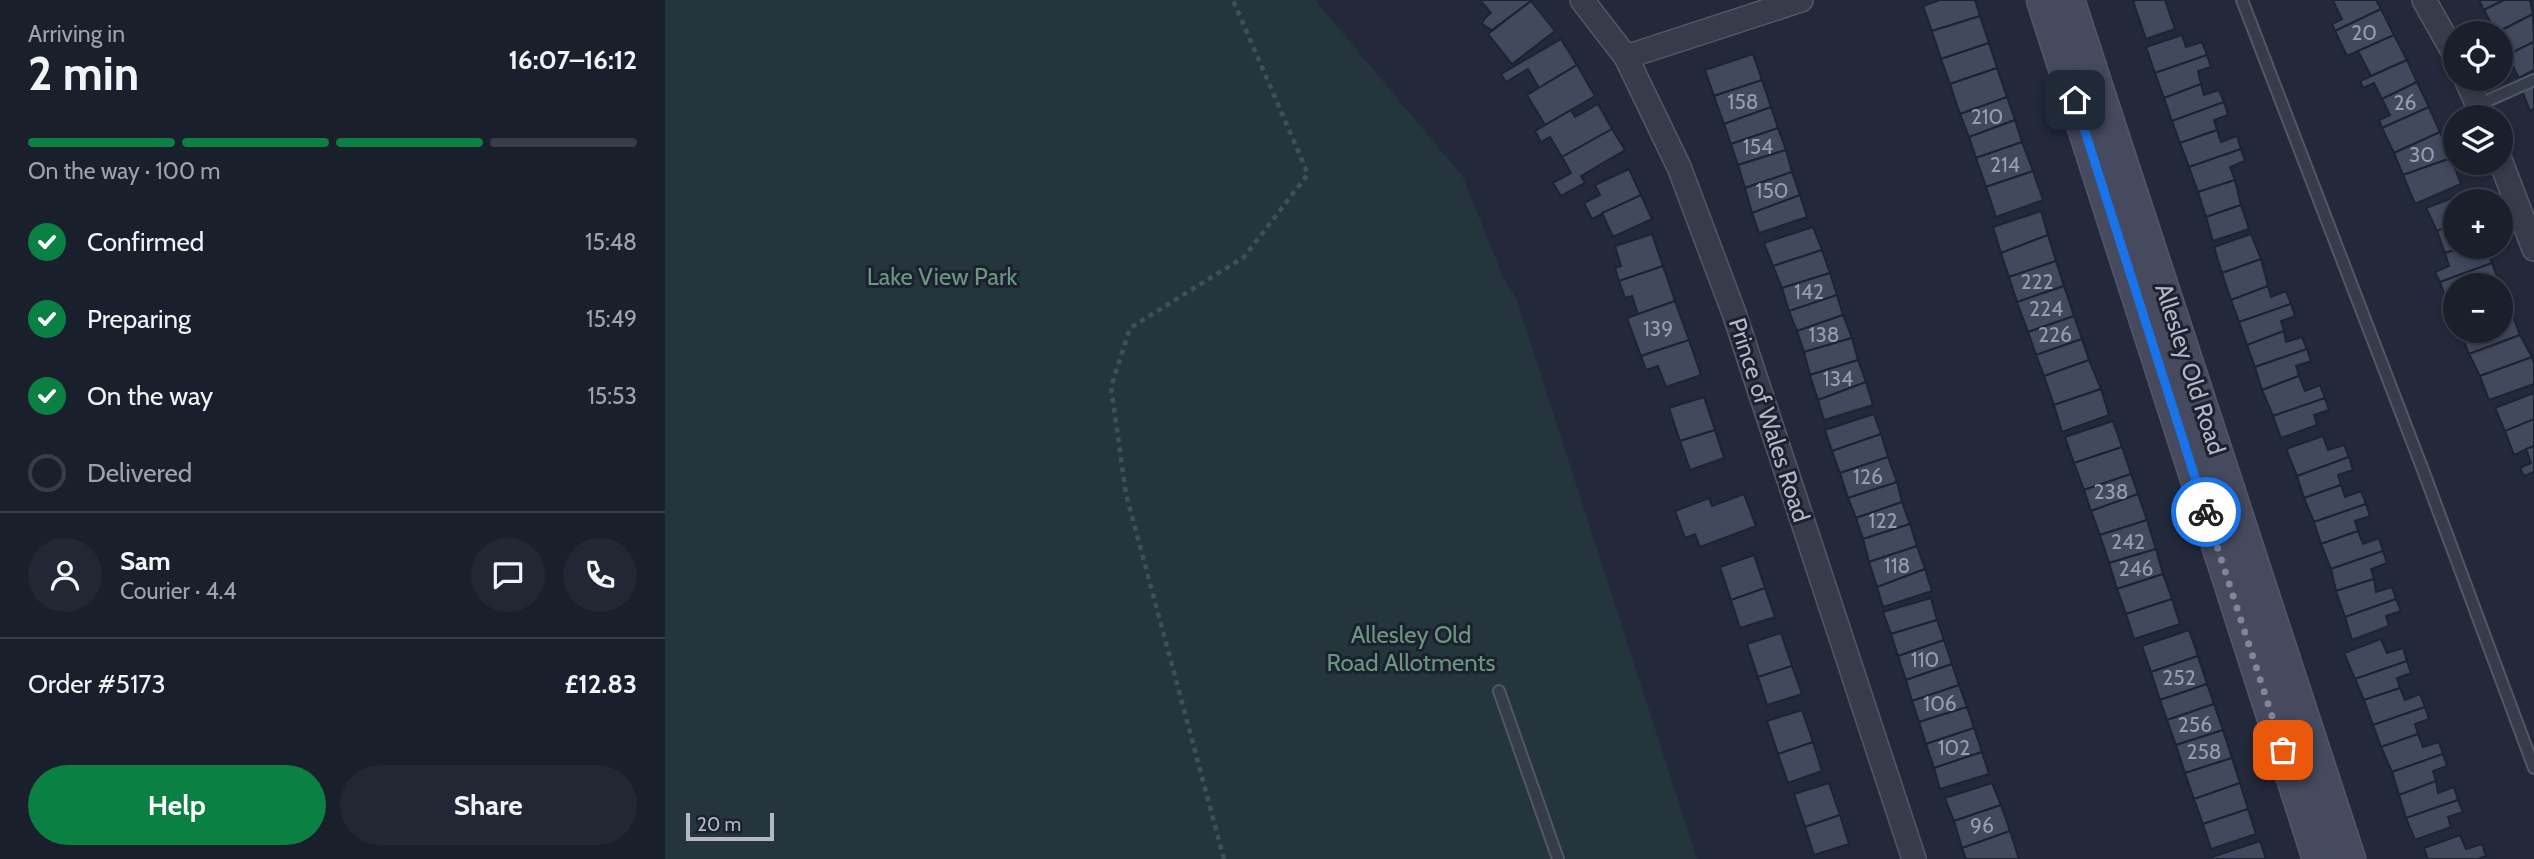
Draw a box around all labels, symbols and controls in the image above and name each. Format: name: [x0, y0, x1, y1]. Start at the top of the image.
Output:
text: Arriving in: [28, 20, 125, 48]
house number: 20: [2351, 20, 2377, 45]
map controls: [2443, 21, 2513, 343]
button: locate: [2443, 21, 2513, 91]
text: 16:07–16:12: [508, 44, 637, 76]
text: 2 min: [28, 46, 139, 102]
pin: [2045, 70, 2105, 130]
icon: home: [2056, 81, 2094, 119]
house number: 158: [1728, 89, 1758, 114]
house number: 26: [2394, 90, 2417, 115]
house number: 210: [1971, 104, 2003, 129]
button: layers: [2443, 105, 2513, 175]
house number: 154: [1743, 134, 1773, 159]
house number: 30: [2409, 142, 2435, 167]
house number: 214: [1990, 152, 2020, 177]
text: On the way · 100 m: [28, 157, 220, 185]
house number: 150: [1756, 178, 1788, 203]
button: +: [2443, 189, 2513, 259]
icon: check: [28, 223, 66, 261]
text: Confirmed: [87, 226, 204, 258]
text: 15:48: [585, 228, 637, 256]
park label: Lake View Park: [867, 262, 1018, 291]
house number: 222: [2020, 269, 2054, 294]
button: −: [2443, 273, 2513, 343]
house number: 142: [1794, 279, 1824, 304]
street label: Allesley Old Road: [2149, 280, 2232, 458]
house number: 224: [2029, 296, 2063, 321]
icon: check: [28, 300, 66, 338]
text: Preparing: [87, 303, 191, 335]
text: 15:49: [586, 305, 637, 333]
street label: Prince of Wales Road: [1723, 314, 1816, 526]
house number: 139: [1643, 316, 1673, 341]
house number: 138: [1809, 322, 1839, 347]
house number: 226: [2038, 322, 2072, 347]
house number: 134: [1823, 366, 1853, 391]
icon: check: [28, 377, 66, 415]
text: On the way: [87, 380, 213, 412]
text: 15:53: [587, 382, 637, 410]
text: Delivered: [87, 457, 192, 489]
house number: 126: [1853, 464, 1883, 489]
courier: [2171, 477, 2241, 547]
house number: 238: [2093, 479, 2129, 504]
icon: bike: [2187, 493, 2225, 531]
house number: 122: [1869, 508, 1897, 533]
house number: 242: [2111, 529, 2145, 554]
button: person: [28, 538, 102, 612]
button: chat: [471, 538, 545, 612]
button: phone: [563, 538, 637, 612]
text: Sam: [120, 545, 171, 577]
house number: 118: [1884, 553, 1910, 578]
house number: 246: [2118, 556, 2154, 581]
text: Courier · 4.4: [120, 577, 237, 605]
park label: Allesley Old Road Allotments: [1327, 620, 1496, 677]
house number: 110: [1911, 647, 1939, 672]
house number: 252: [2162, 665, 2196, 690]
text: Order #5173: [28, 668, 166, 700]
text: £12.83: [565, 668, 637, 700]
house number: 106: [1923, 691, 1957, 716]
house number: 256: [2178, 712, 2212, 737]
pin: [2253, 720, 2313, 780]
icon: bag: [2264, 731, 2302, 769]
house number: 102: [1938, 735, 1970, 760]
house number: 258: [2186, 739, 2222, 764]
button: Help: [28, 765, 326, 845]
button: Share: [340, 765, 637, 845]
scale bar: [686, 810, 773, 842]
text: 20 m: [697, 813, 741, 836]
house number: 96: [1970, 813, 1994, 838]

